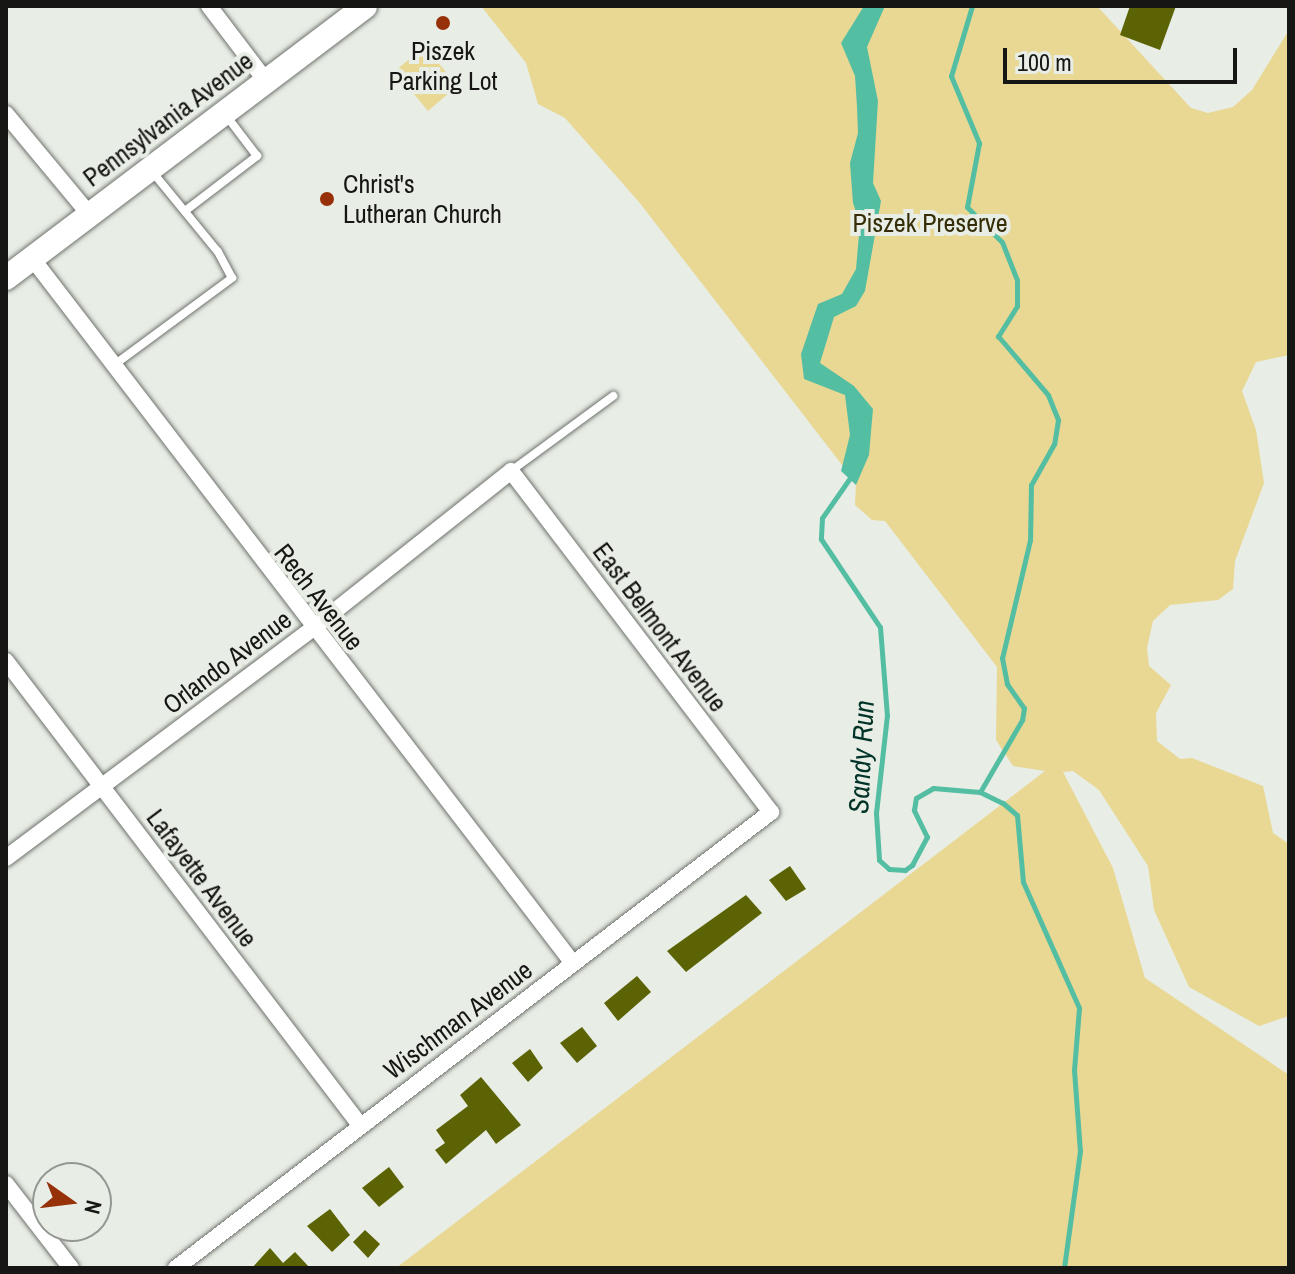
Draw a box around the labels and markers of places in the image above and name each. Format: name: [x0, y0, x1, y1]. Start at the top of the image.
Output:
marker: Piszek Parking Lot: [434, 14, 452, 32]
place label: Piszek Parking Lot: [388, 35, 498, 96]
place label: Christ's Lutheran Church: [343, 168, 502, 230]
marker: Christ's Lutheran Church: [318, 190, 336, 208]

